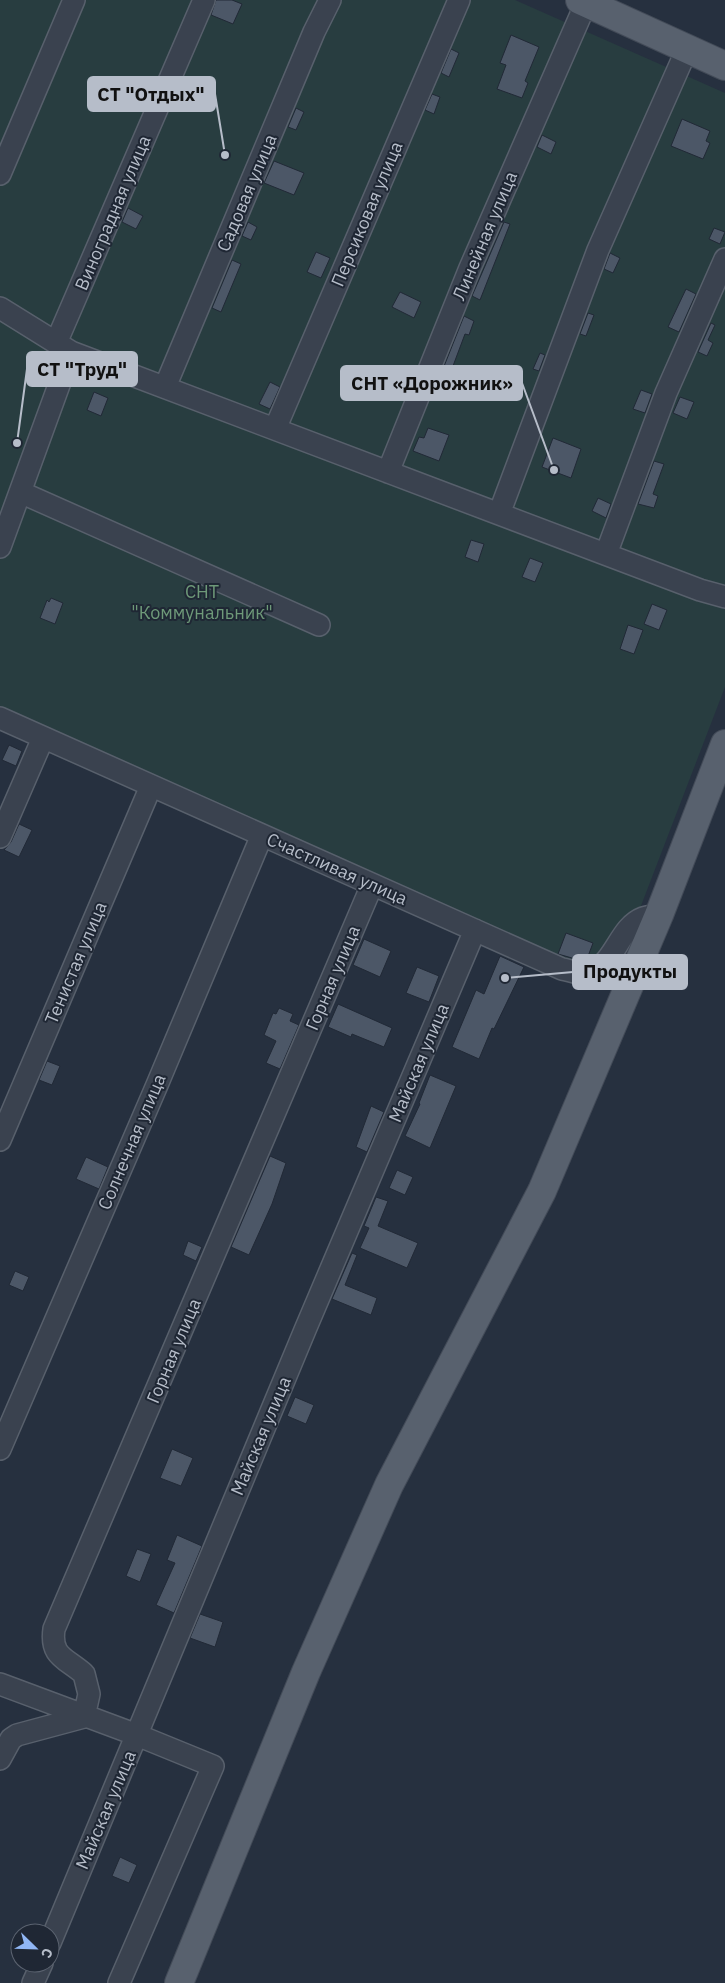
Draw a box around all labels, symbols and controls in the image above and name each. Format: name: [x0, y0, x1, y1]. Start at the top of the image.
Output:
callout: СТ "Отдых": [88, 77, 215, 111]
text: СТ "Отдых": [97, 82, 205, 106]
street label: Садовая улица: [211, 130, 282, 255]
street label: Виноградная улица: [70, 132, 156, 294]
street label: Персиковая улица: [326, 137, 408, 290]
street label: Линейная улица: [447, 168, 522, 304]
callout: СТ "Труд": [27, 352, 137, 386]
text: СТ "Труд": [37, 357, 127, 381]
callout: СНТ «Дорожник»: [341, 366, 522, 400]
text: СНТ «Дорожник»: [351, 371, 513, 395]
park label: СНТ "Коммунальник": [131, 580, 273, 624]
street label: Счастливая улица: [263, 827, 411, 910]
street label: Тенистая улица: [39, 898, 112, 1028]
street label: Горная улица: [300, 922, 365, 1034]
callout: Продукты: [573, 955, 687, 989]
text: Продукты: [583, 959, 677, 983]
street label: Майская улица: [383, 1000, 454, 1126]
street label: Солнечная улица: [93, 1070, 171, 1213]
street label: Горная улица: [141, 1295, 206, 1407]
street label: Майская улица: [225, 1373, 296, 1499]
street label: Майская улица: [70, 1747, 141, 1873]
north arrow: [10, 1923, 60, 1973]
text: С: [37, 1945, 57, 1961]

